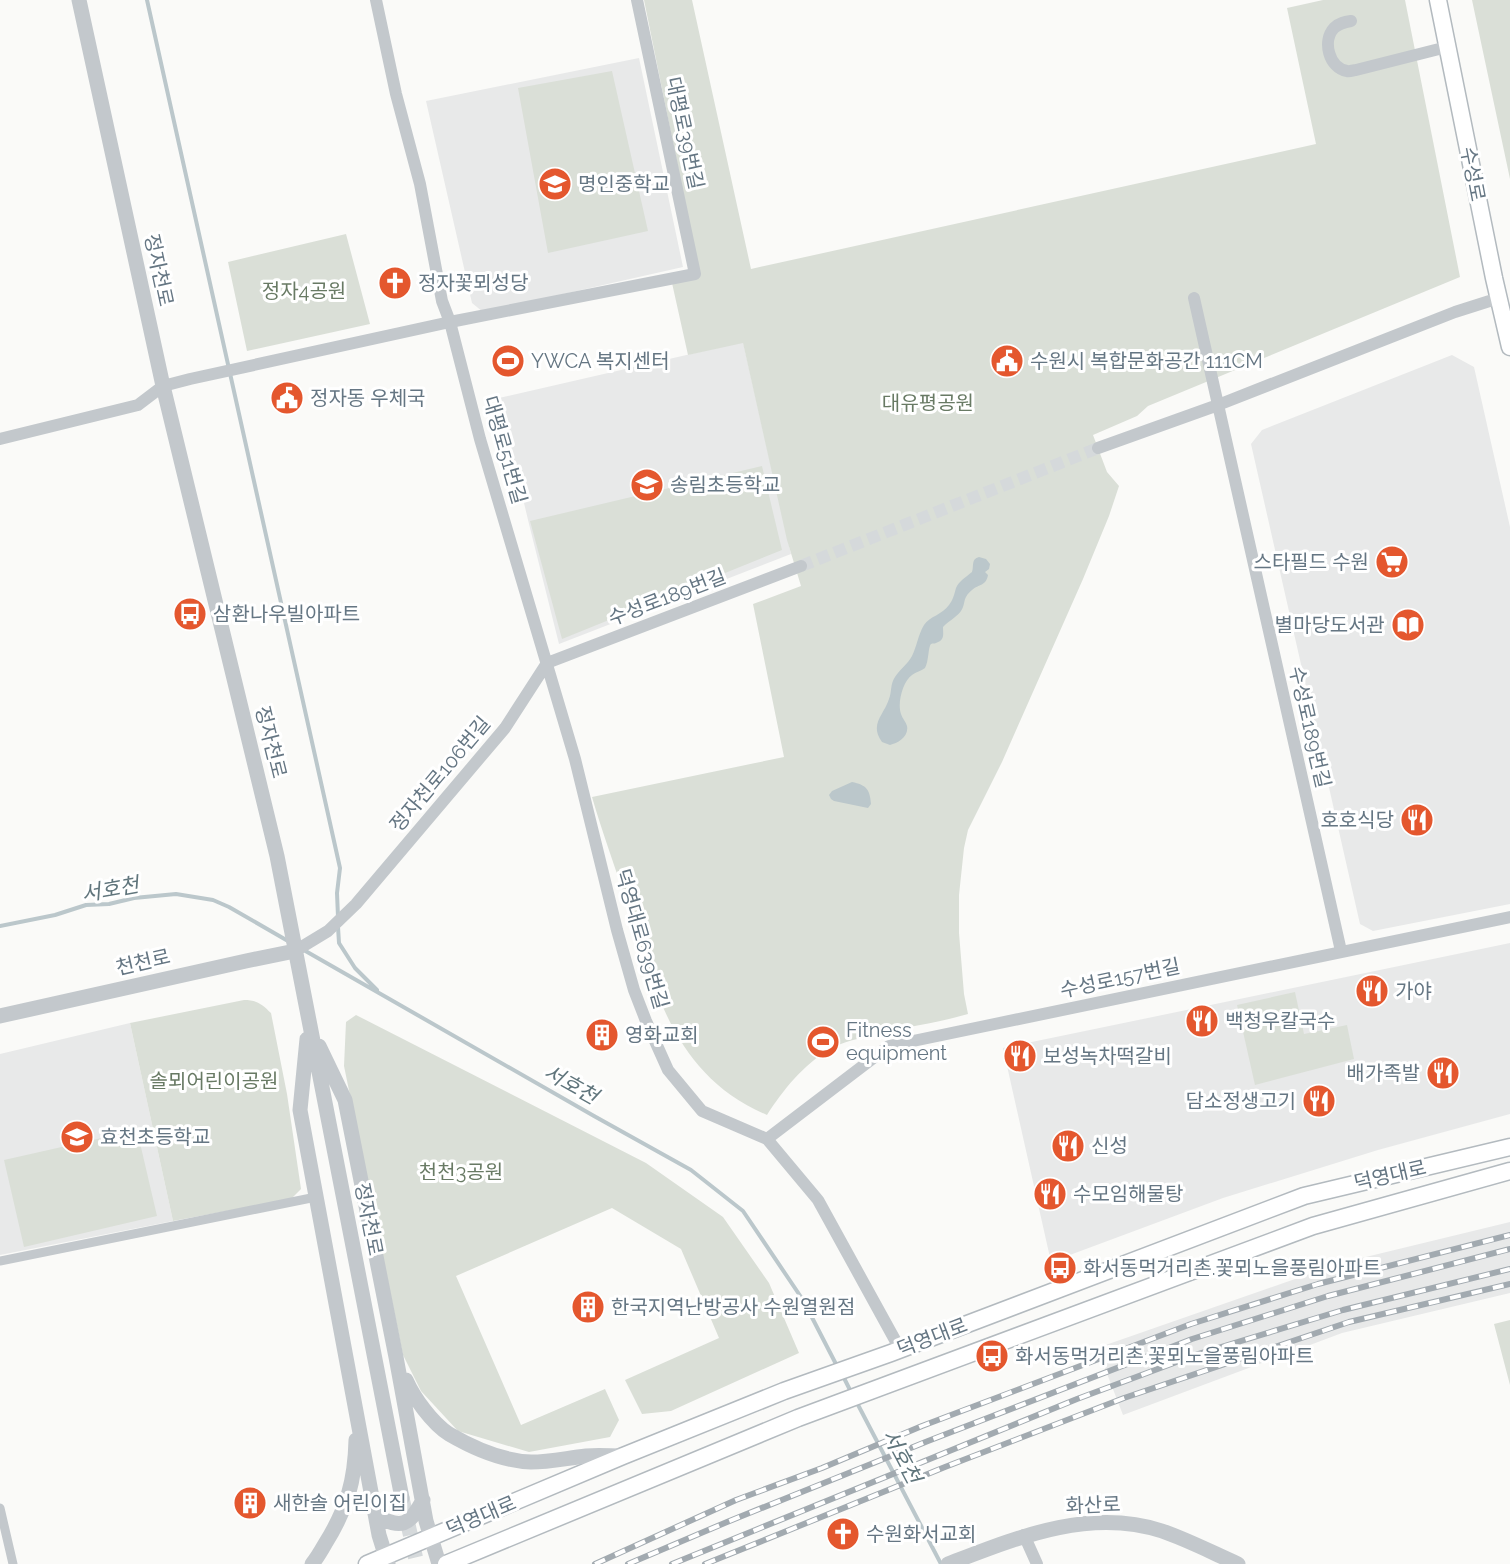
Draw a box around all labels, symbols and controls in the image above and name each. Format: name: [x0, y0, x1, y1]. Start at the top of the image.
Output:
street label: 대평로39번길: [661, 75, 709, 191]
street label: 수성로: [1456, 145, 1490, 203]
school or university icon: 명인중학교: [537, 166, 573, 202]
place label: 명인중학교: [578, 172, 670, 196]
street label: 정자천로: [140, 232, 178, 308]
church icon: 정자꽃뫼성당: [377, 265, 413, 301]
place label: 정자꽃뫼성당: [418, 271, 528, 295]
park label: 정자4공원: [262, 279, 346, 303]
sports icon: YWCA 복지센터: [490, 343, 526, 379]
public building icon: 수원시 복합문화공간 111CM: [989, 343, 1025, 379]
place label: YWCA 복지센터: [531, 349, 670, 373]
place label: 수원시 복합문화공간 111CM: [1030, 349, 1263, 373]
public building icon: 정자동 우체국: [269, 380, 305, 416]
place label: 정자동 우체국: [310, 386, 426, 410]
park label: 대유평공원: [882, 391, 974, 415]
street label: 대평로51번길: [478, 393, 532, 507]
school or university icon: 송림초등학교: [629, 467, 665, 503]
place label: 송림초등학교: [670, 473, 780, 497]
supermarket icon: 스타필드 수원: [1374, 544, 1410, 580]
place label: 스타필드 수원: [1254, 550, 1369, 574]
street label: 수성로189번길: [605, 564, 729, 630]
bus stop icon: 삼환나우빌아파트: [172, 596, 208, 632]
place label: 삼환나우빌아파트: [213, 602, 360, 626]
library icon: 별마당도서관: [1390, 607, 1426, 643]
place label: 별마당도서관: [1275, 613, 1385, 637]
street label: 수성로189번길: [1284, 664, 1336, 790]
street label: 정자천로: [250, 703, 292, 781]
street label: 정자천로106번길: [385, 711, 495, 837]
restaurant icon: 호호식당: [1399, 802, 1435, 838]
place label: 호호식당: [1320, 808, 1394, 832]
street label: 덕영대로639번길: [610, 866, 674, 1012]
water label: 서호천: [79, 871, 143, 906]
street label: 천천로: [113, 944, 173, 980]
street label: 수성로157번길: [1058, 954, 1182, 1002]
restaurant icon: 가야: [1354, 973, 1390, 1009]
place label: 가야: [1395, 979, 1432, 1003]
restaurant icon: 백청우칼국수: [1184, 1003, 1220, 1039]
place label: 백청우칼국수: [1225, 1009, 1335, 1033]
building icon: 영화교회: [584, 1017, 620, 1053]
place label: Fitness equipment: [846, 1018, 947, 1065]
place label: 영화교회: [625, 1023, 699, 1047]
sports icon: Fitness equipment: [805, 1024, 841, 1060]
restaurant icon: 보성녹차떡갈비: [1002, 1038, 1038, 1074]
place label: 보성녹차떡갈비: [1043, 1044, 1172, 1068]
restaurant icon: 배가족발: [1425, 1055, 1461, 1091]
water label: 서호천: [540, 1059, 605, 1110]
place label: 배가족발: [1346, 1061, 1420, 1085]
park label: 솔뫼어린이공원: [150, 1069, 278, 1093]
restaurant icon: 담소정생고기: [1301, 1083, 1337, 1119]
place label: 담소정생고기: [1186, 1089, 1296, 1113]
school or university icon: 효천초등학교: [59, 1119, 95, 1155]
place label: 효천초등학교: [100, 1125, 210, 1149]
restaurant icon: 신성: [1050, 1128, 1086, 1164]
place label: 신성: [1091, 1134, 1128, 1158]
street label: 덕영대로: [1351, 1155, 1429, 1195]
park label: 천천3공원: [419, 1160, 503, 1184]
restaurant icon: 수모임해물탕: [1032, 1176, 1068, 1212]
street label: 정자천로: [350, 1181, 388, 1257]
place label: 수모임해물탕: [1073, 1182, 1183, 1206]
bus stop icon: 화서동먹거리촌.꽃뫼노을풍림아파트: [1042, 1250, 1078, 1286]
place label: 화서동먹거리촌.꽃뫼노을풍림아파트: [1083, 1256, 1381, 1280]
building icon: 한국지역난방공사 수원열원점: [570, 1289, 606, 1325]
place label: 한국지역난방공사 수원열원점: [611, 1295, 855, 1319]
street label: 덕영대로: [893, 1313, 971, 1361]
bus stop icon: 화서동먹거리촌,꽃뫼노을풍림아파트: [974, 1338, 1010, 1374]
place label: 화서동먹거리촌,꽃뫼노을풍림아파트: [1015, 1344, 1314, 1368]
water label: 서호천: [877, 1425, 928, 1490]
building icon: 새한솔 어린이집: [232, 1485, 268, 1521]
place label: 새한솔 어린이집: [273, 1491, 407, 1515]
street label: 덕영대로: [442, 1491, 520, 1541]
street label: 화산로: [1065, 1492, 1121, 1518]
church icon: 수원화서교회: [825, 1516, 861, 1552]
place label: 수원화서교회: [866, 1522, 976, 1546]

